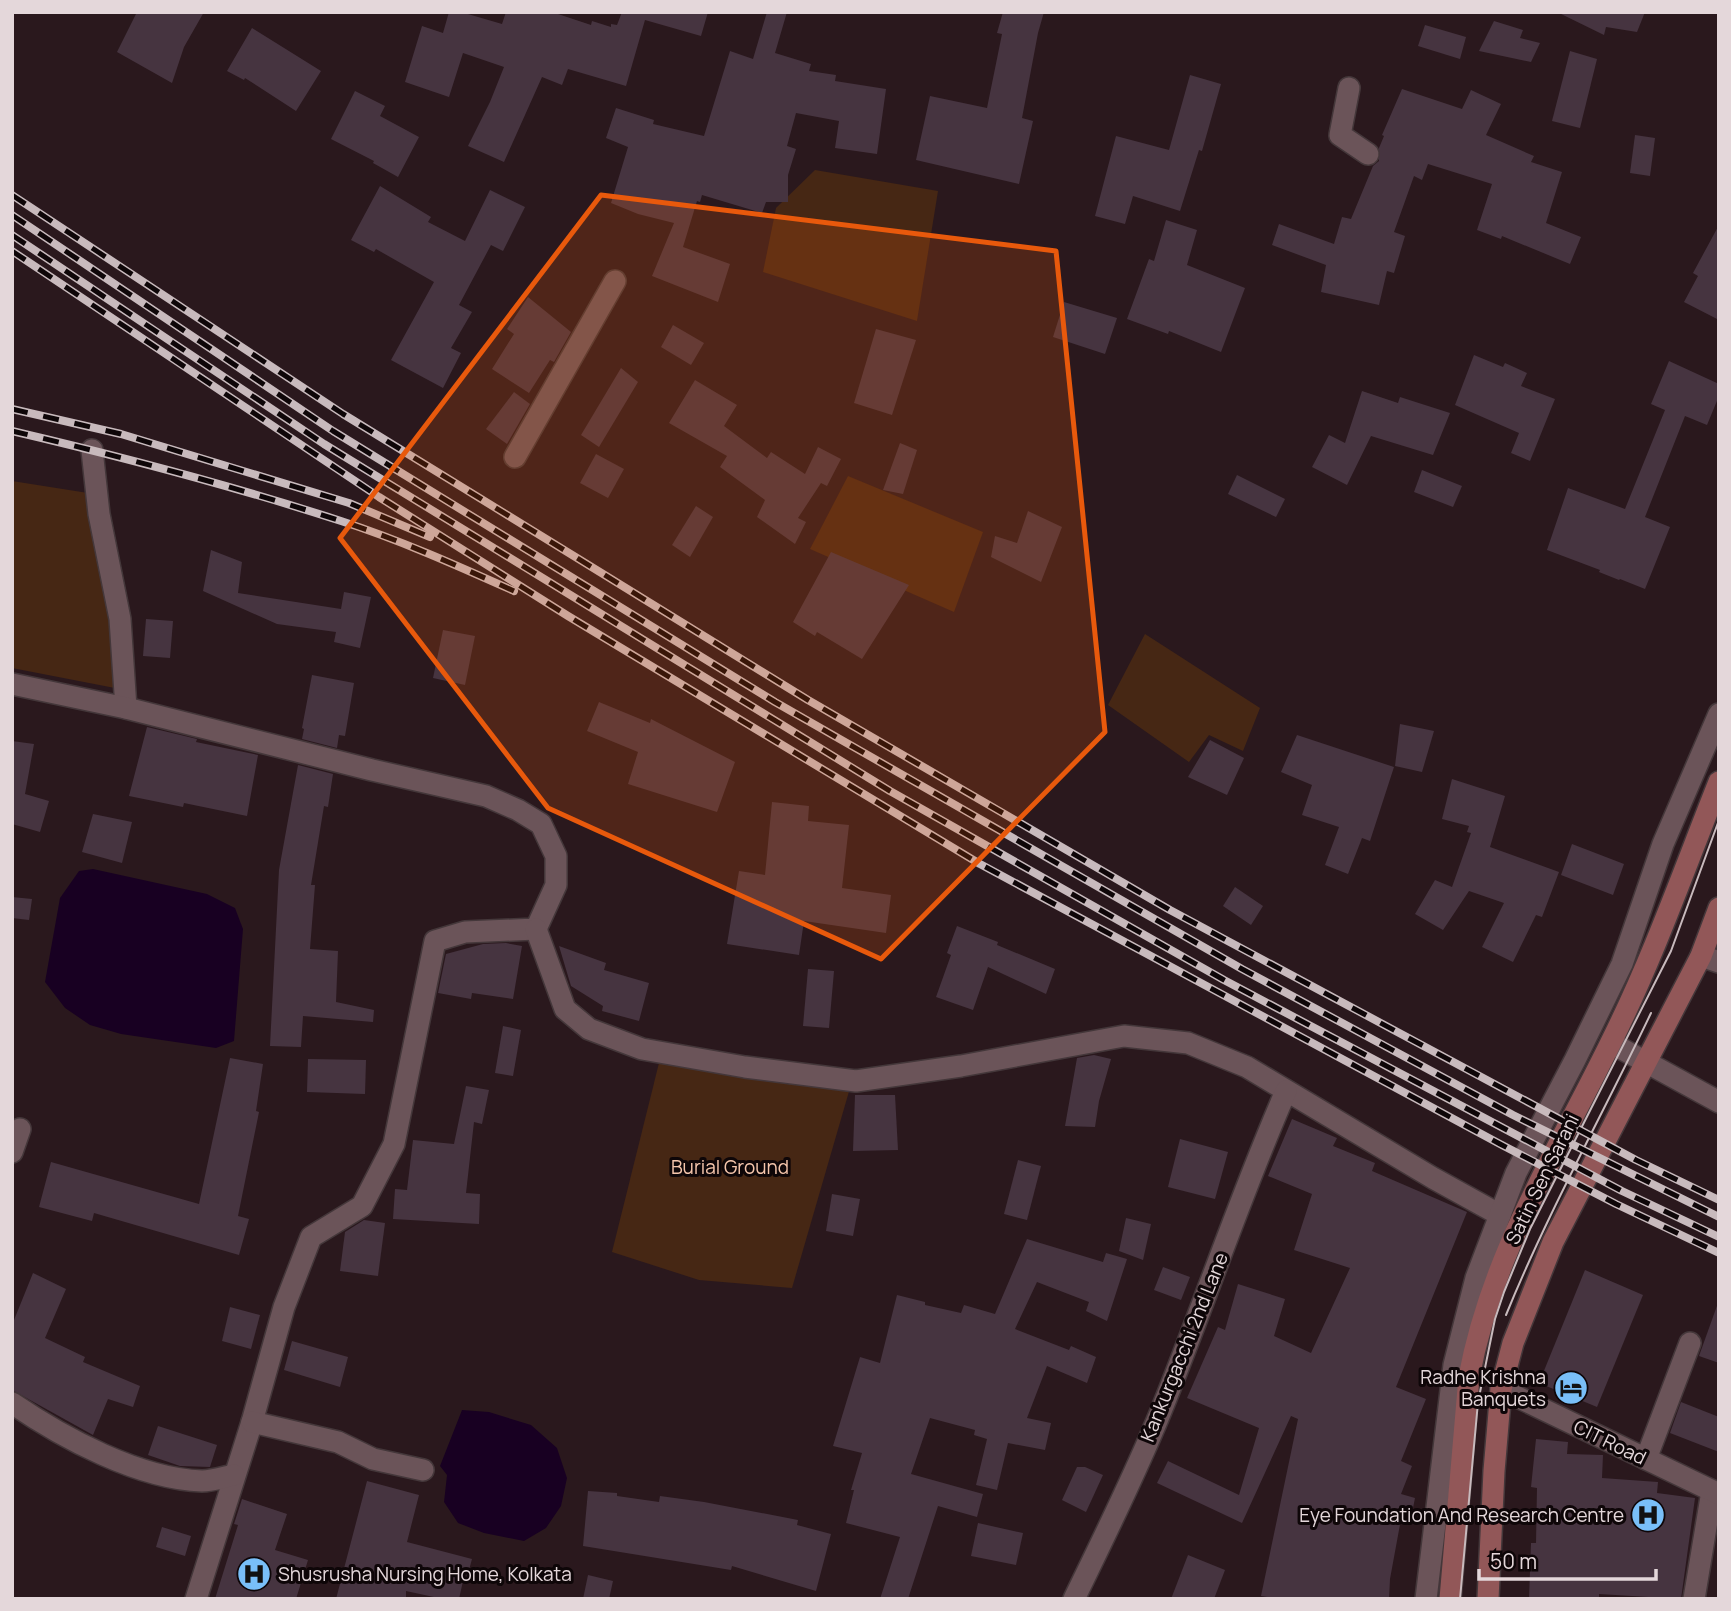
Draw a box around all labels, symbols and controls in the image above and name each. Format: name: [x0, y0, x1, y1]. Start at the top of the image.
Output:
street label: Satin Sen Sarani: [1499, 1109, 1585, 1249]
park label: Burial Ground: [671, 1154, 789, 1180]
street label: Kankurgacchi 2nd Lane: [1134, 1248, 1234, 1446]
place label: Radhe Krishna Banquets: [1420, 1364, 1546, 1412]
hotel icon: Radhe Krishna Banquets: [1552, 1369, 1590, 1407]
street label: CIT Road: [1569, 1413, 1651, 1471]
hospital icon: Eye Foundation And Research Centre: [1629, 1496, 1667, 1534]
place label: Eye Foundation And Research Centre: [1299, 1502, 1624, 1528]
scale bar: [1479, 1538, 1656, 1582]
text: 50 m: [1490, 1547, 1537, 1575]
hospital icon: Shusrusha Nursing Home, Kolkata: [235, 1555, 273, 1593]
place label: Shusrusha Nursing Home, Kolkata: [278, 1561, 572, 1587]

